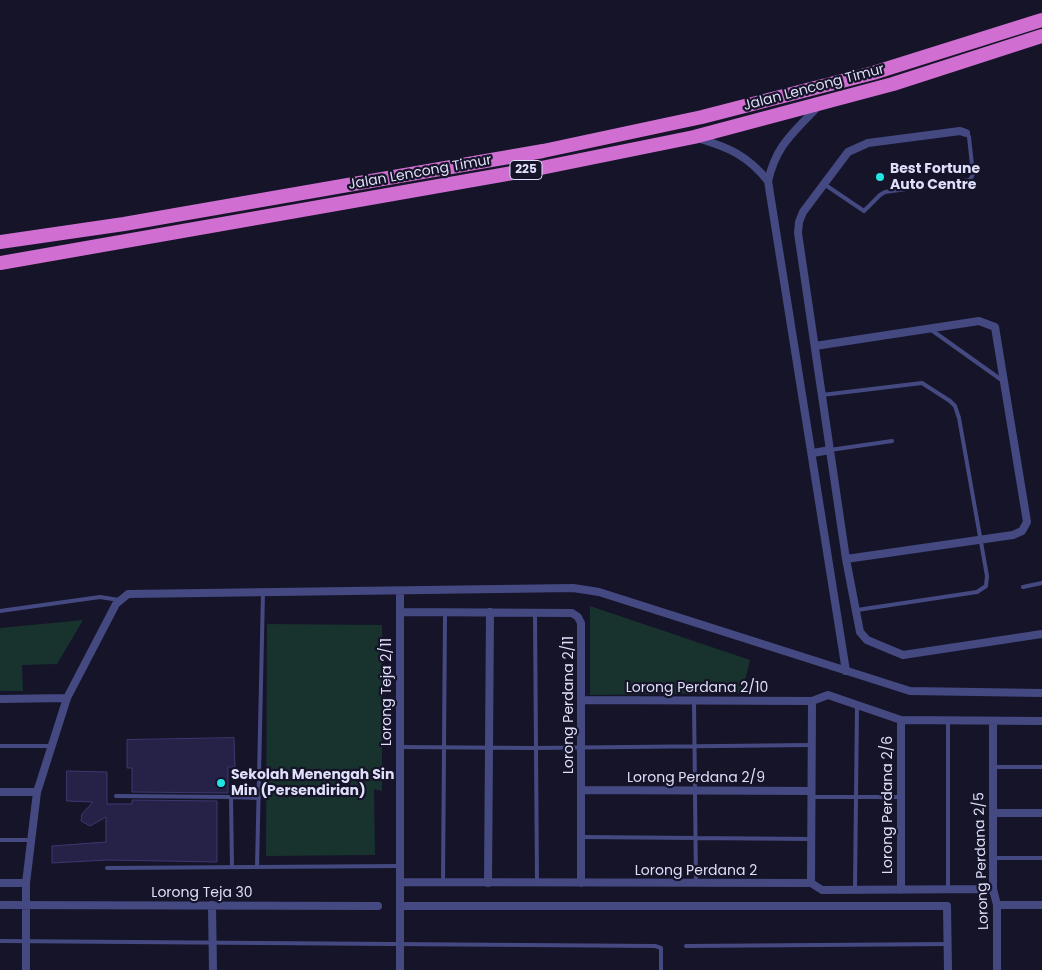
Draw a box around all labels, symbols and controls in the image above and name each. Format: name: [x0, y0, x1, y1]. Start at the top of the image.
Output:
street label: Jalan Lencong Timur: [742, 61, 886, 115]
street label: Jalan Lencong Timur: [347, 152, 493, 194]
road number: 225: [510, 160, 542, 180]
place label: Best Fortune Auto Centre: [890, 161, 980, 193]
marker: Best Fortune Auto Centre: [874, 171, 886, 183]
street label: Lorong Perdana 2/11: [561, 636, 577, 774]
street label: Lorong Teja 2/11: [379, 638, 395, 746]
street label: Lorong Perdana 2/10: [626, 680, 768, 696]
street label: Lorong Perdana 2/6: [880, 736, 896, 874]
place label: Sekolah Menengah Sin Min (Persendirian): [231, 767, 394, 800]
street label: Lorong Perdana 2/9: [627, 770, 765, 786]
marker: Sekolah Menengah Sin Min (Persendirian): [215, 777, 227, 789]
street label: Lorong Perdana 2/5: [971, 792, 993, 930]
street label: Lorong Perdana 2: [635, 863, 757, 879]
street label: Lorong Teja 30: [151, 885, 253, 901]

